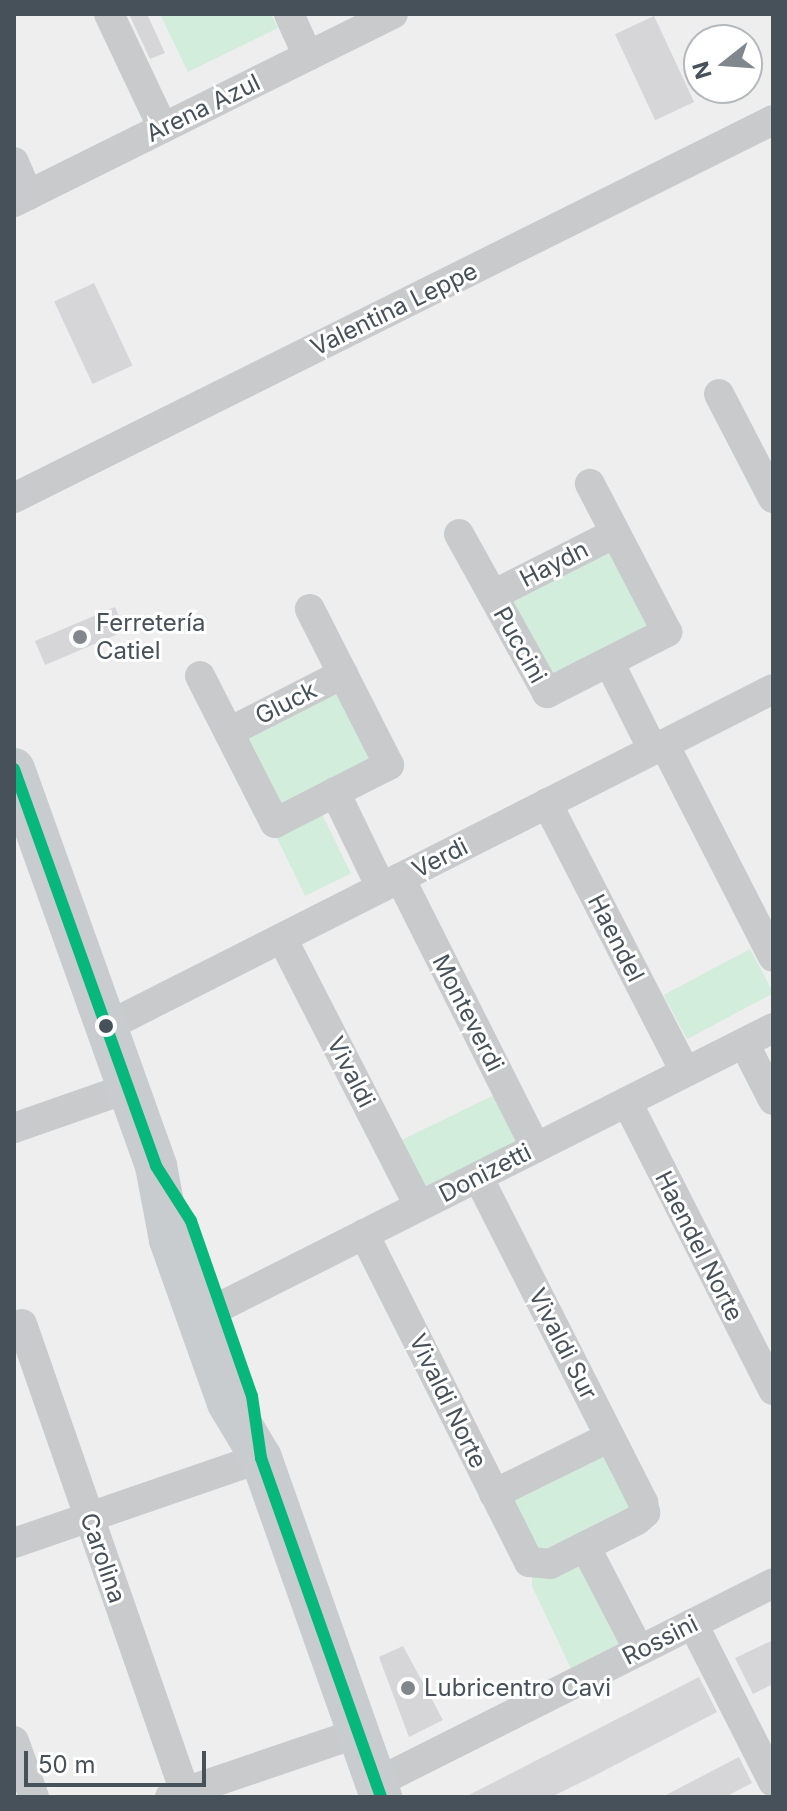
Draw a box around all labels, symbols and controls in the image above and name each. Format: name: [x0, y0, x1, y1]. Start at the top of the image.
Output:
north arrow: [683, 24, 763, 104]
text: N: [687, 59, 717, 82]
street label: Arena Azul: [141, 68, 265, 148]
street label: Valentina Leppe: [306, 256, 482, 362]
street label: Haydn: [515, 535, 593, 593]
street label: Puccini: [487, 602, 553, 688]
place label: Ferretería Catiel: [96, 609, 206, 665]
marker: Ferretería Catiel: [71, 628, 89, 646]
street label: Gluck: [251, 675, 321, 731]
street label: Verdi: [407, 832, 473, 884]
street label: Haendel: [582, 890, 650, 986]
street label: Monteverdi: [426, 950, 510, 1076]
unlabelled marker: [98, 1018, 114, 1034]
street label: Vivaldi: [321, 1032, 381, 1112]
street label: Donizetti: [434, 1138, 536, 1208]
street label: Haendel Norte: [649, 1166, 749, 1326]
street label: Vivaldi Sur: [523, 1284, 603, 1404]
street label: Vivaldi Norte: [403, 1329, 493, 1473]
street label: Carolina: [74, 1509, 132, 1607]
street label: Rossini: [618, 1609, 702, 1671]
place label: Lubricentro Cavi: [424, 1674, 611, 1702]
marker: Lubricentro Cavi: [399, 1679, 417, 1697]
scale bar: [28, 1735, 210, 1785]
text: 50 m: [38, 1750, 96, 1779]

